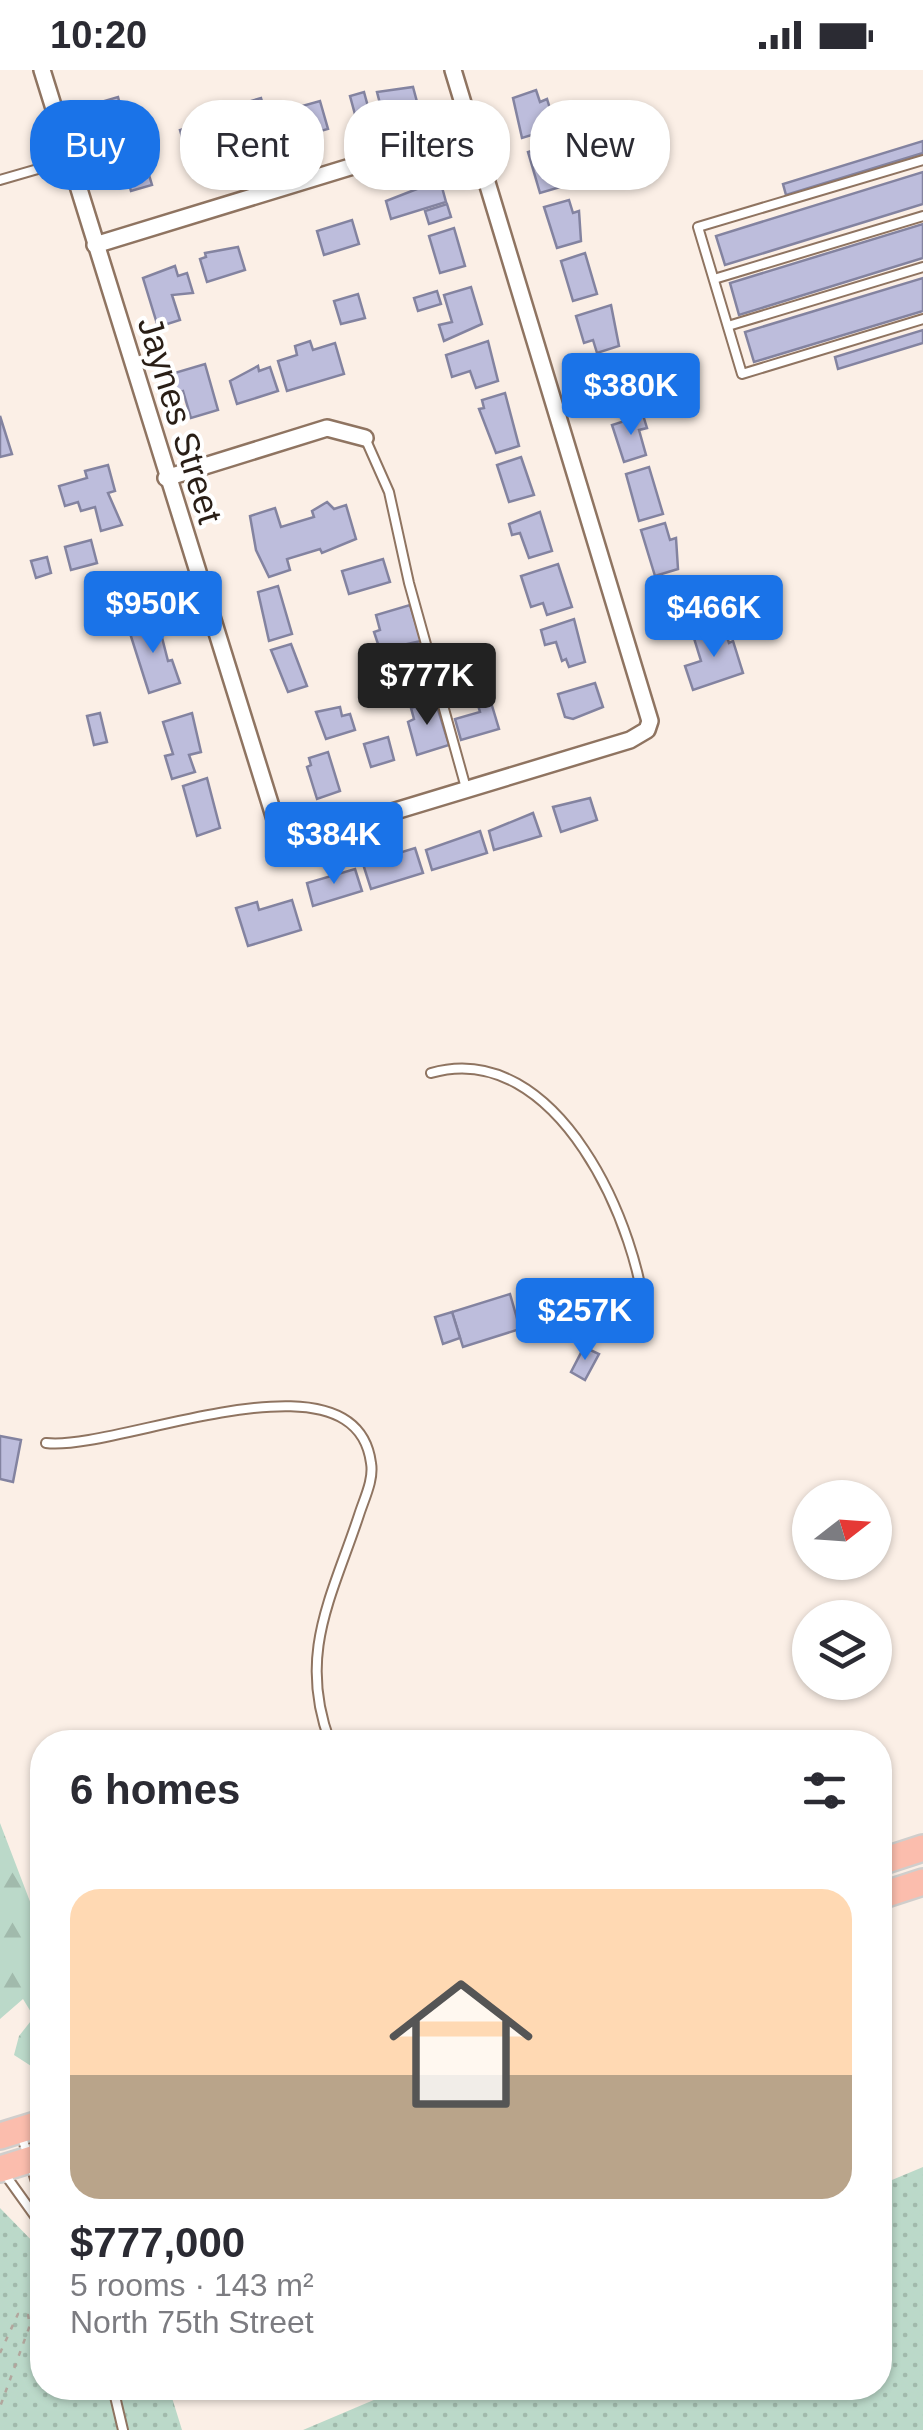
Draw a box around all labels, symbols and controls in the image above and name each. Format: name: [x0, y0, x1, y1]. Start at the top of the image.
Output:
text: 10:20: [50, 14, 147, 56]
chip: Buy: [30, 100, 160, 190]
chip: Rent: [180, 100, 324, 190]
chip: Filters: [344, 100, 510, 190]
chip: New: [530, 100, 670, 190]
street label: Jaynes Street: [131, 312, 230, 528]
pin: $380K: [561, 353, 701, 438]
text: $380K: [584, 367, 678, 403]
pin: $950K: [83, 571, 223, 656]
pin: $466K: [644, 575, 784, 660]
text: $950K: [106, 585, 200, 621]
text: $466K: [667, 589, 761, 625]
pin: $777K: [357, 643, 497, 728]
text: $777K: [380, 657, 474, 693]
pin: $384K: [264, 802, 404, 887]
text: $384K: [287, 816, 381, 852]
pin: $257K: [515, 1278, 655, 1363]
text: $257K: [538, 1292, 632, 1328]
north arrow: [792, 1480, 892, 1580]
map controls: [792, 1480, 892, 1700]
button: layers: [792, 1600, 892, 1700]
icon: filters: [797, 1763, 852, 1818]
text: 6 homes: [70, 1766, 240, 1813]
icon: home: [371, 1954, 551, 2134]
text: $777,000: [70, 2219, 245, 2266]
text: 5 rooms · 143 m²: [70, 2267, 314, 2303]
text: North 75th Street: [70, 2304, 314, 2340]

